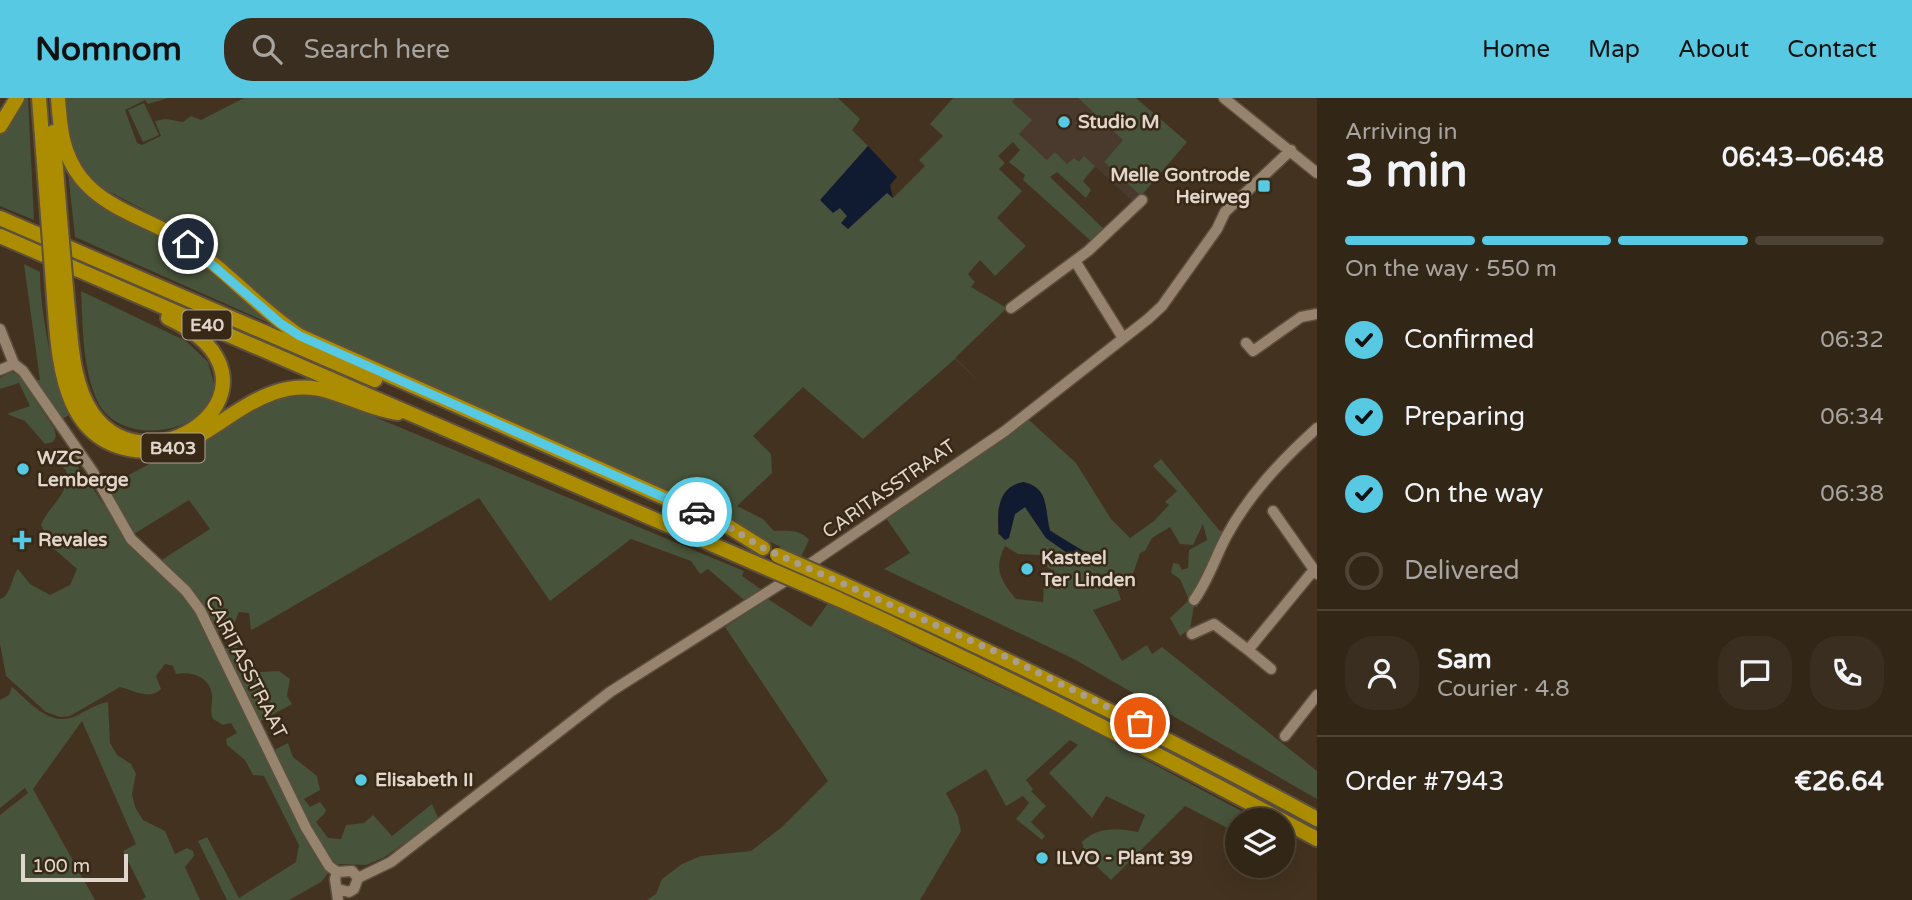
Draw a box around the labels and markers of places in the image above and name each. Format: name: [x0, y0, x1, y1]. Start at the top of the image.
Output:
place label: Studio M: [1078, 111, 1160, 133]
marker: Studio M: [1056, 114, 1072, 130]
place label: Melle Gontrode Heirweg: [1110, 164, 1250, 209]
marker: Melle Gontrode Heirweg: [1256, 178, 1272, 194]
pin: [158, 214, 218, 274]
place label: WZC Lemberge: [37, 447, 129, 492]
marker: WZC Lemberge: [15, 461, 31, 477]
place label: Revales: [38, 529, 107, 551]
marker: Revales: [12, 530, 32, 550]
place label: Kasteel Ter Linden: [1040, 547, 1136, 591]
marker: Kasteel Ter Linden: [1019, 561, 1035, 577]
pin: [1110, 693, 1170, 753]
place label: Elisabeth II: [375, 769, 474, 791]
marker: Elisabeth II: [353, 772, 369, 788]
place label: ILVO - Plant 39: [1056, 847, 1193, 869]
marker: ILVO - Plant 39: [1034, 850, 1050, 866]

